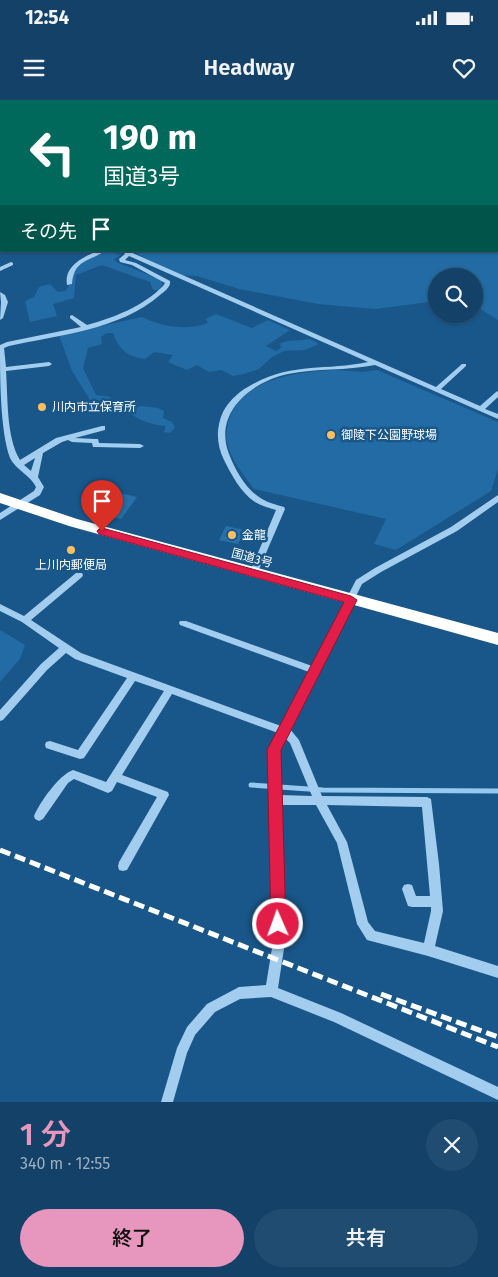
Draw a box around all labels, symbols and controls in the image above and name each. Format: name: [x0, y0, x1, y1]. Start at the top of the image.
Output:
text: 12:54: [25, 6, 69, 29]
icon: menu: [20, 54, 48, 82]
text: Headway: [204, 54, 294, 81]
icon: heart: [450, 54, 478, 82]
text: 190 m: [103, 116, 197, 158]
icon: left: [20, 120, 85, 185]
text: 国道3号: [103, 163, 180, 190]
icon: arrive: [87, 215, 115, 243]
text: その先: [20, 220, 77, 243]
map controls: [428, 268, 483, 323]
button: search: [428, 268, 483, 323]
place label: 川内市立保育所: [52, 400, 136, 414]
marker: 川内市立保育所: [36, 401, 48, 413]
place label: 御陵下公園野球場: [341, 428, 437, 442]
marker: 御陵下公園野球場: [325, 429, 337, 441]
pin: [81, 480, 123, 531]
icon: arrive: [88, 487, 116, 515]
place label: 金龍: [242, 528, 266, 542]
marker: 金龍: [226, 529, 238, 541]
marker: 上川内郵便局: [65, 544, 77, 556]
street label: 国道3号: [230, 546, 274, 570]
place label: 上川内郵便局: [35, 558, 107, 572]
position arrow: [251, 897, 303, 949]
text: 1 分: [20, 1117, 71, 1153]
button: close: [426, 1119, 478, 1171]
text: 340 m · 12:55: [20, 1154, 110, 1173]
button: 終了: [20, 1209, 244, 1267]
button: 共有: [254, 1209, 478, 1267]

